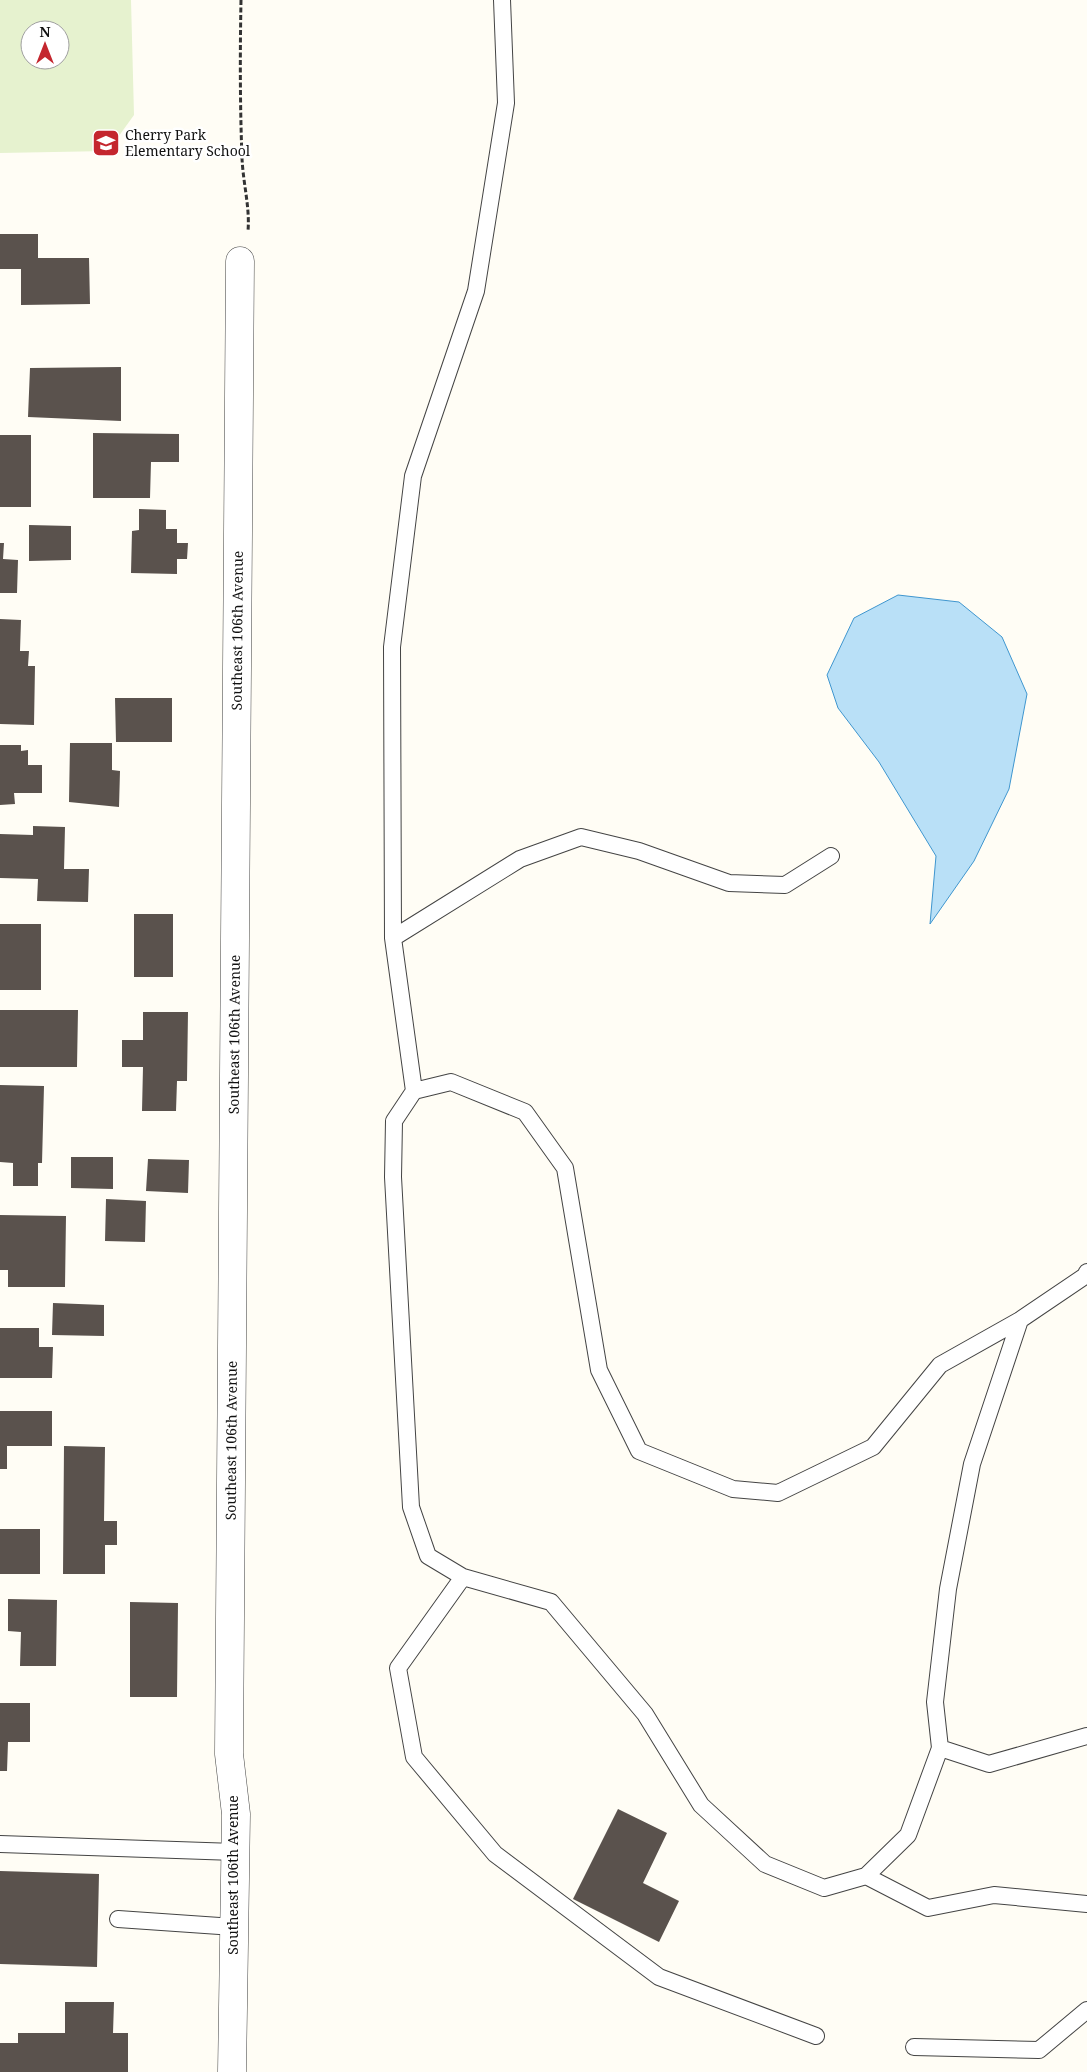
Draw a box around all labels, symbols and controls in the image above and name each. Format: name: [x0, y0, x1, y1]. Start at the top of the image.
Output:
north arrow: [20, 20, 70, 70]
text: N: [39, 22, 51, 41]
place label: Cherry Park Elementary School: [125, 125, 251, 160]
school or university icon: Cherry Park Elementary School: [91, 128, 121, 158]
street label: Southeast 106th Avenue: [227, 551, 247, 710]
street label: Southeast 106th Avenue: [224, 955, 244, 1114]
street label: Southeast 106th Avenue: [221, 1361, 241, 1520]
street label: Southeast 106th Avenue: [223, 1795, 242, 1955]

